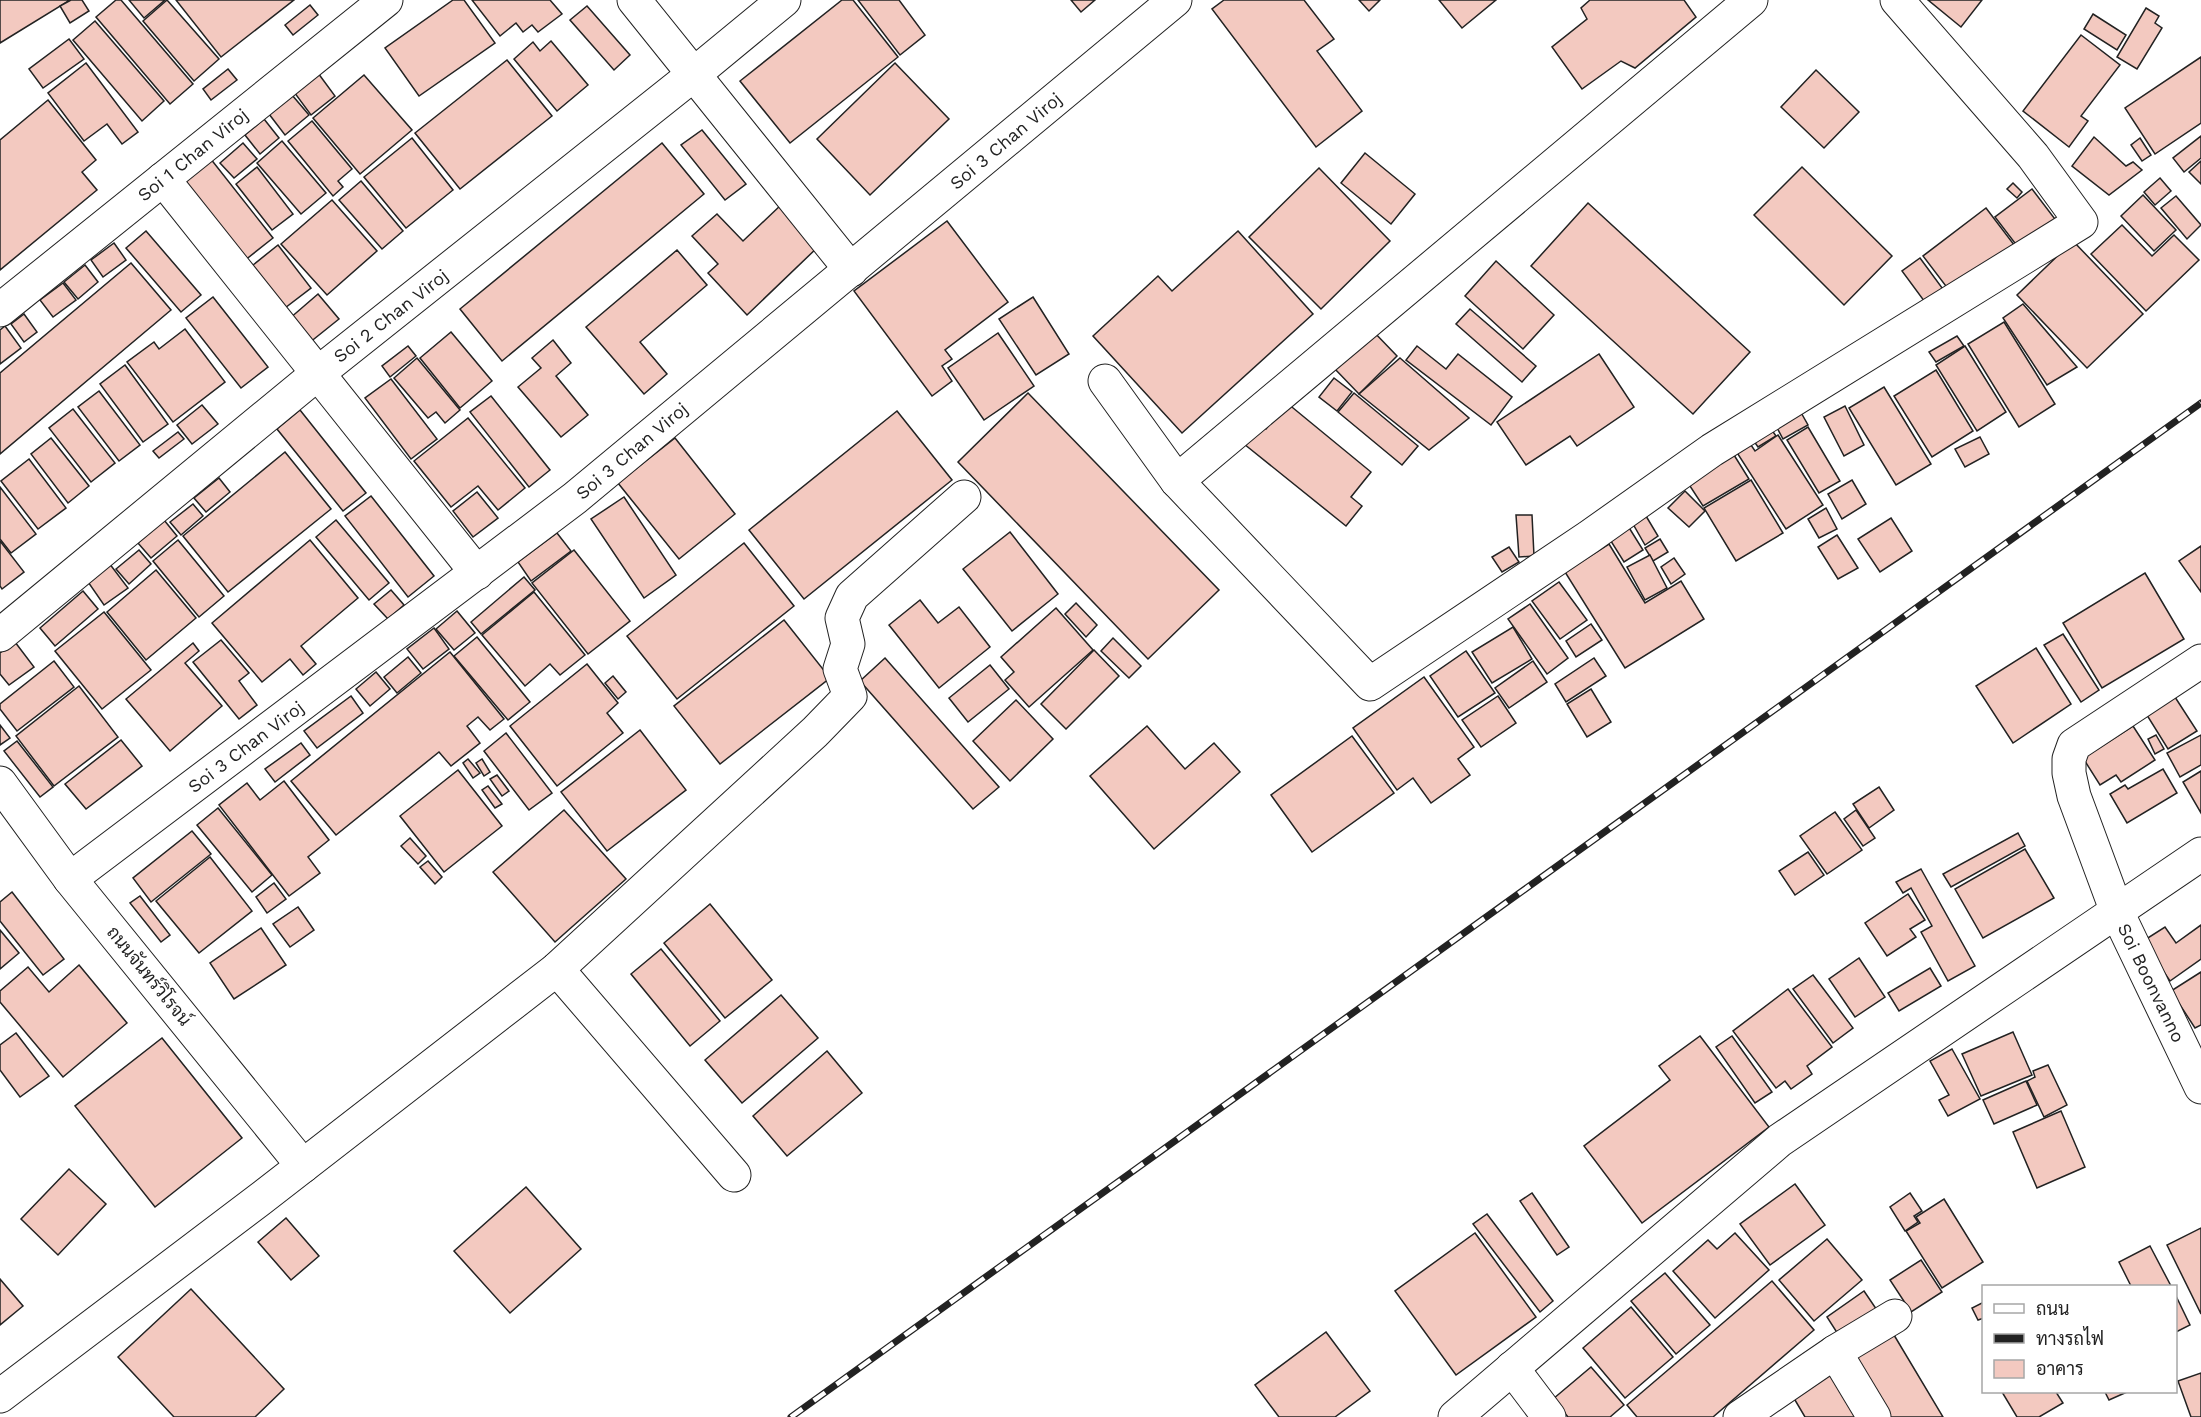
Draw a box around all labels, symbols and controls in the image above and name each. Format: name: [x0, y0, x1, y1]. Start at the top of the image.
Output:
street label: Soi 3 Chan Viroj: [946, 88, 1066, 193]
street label: Soi 1 Chan Viroj: [133, 104, 252, 205]
street label: Soi 2 Chan Viroj: [329, 264, 452, 367]
street label: Soi 3 Chan Viroj: [572, 398, 692, 503]
street label: Soi 3 Chan Viroj: [184, 696, 308, 797]
street label: Soi Boonvanno: [2114, 920, 2189, 1046]
street label: ถนนจันทร์วิโรจน์: [103, 921, 197, 1030]
legend: [1982, 1285, 2177, 1393]
text: ถนน: [2036, 1298, 2069, 1319]
text: ทางรถไฟ: [2036, 1326, 2104, 1349]
text: อาคาร: [2036, 1358, 2084, 1379]

